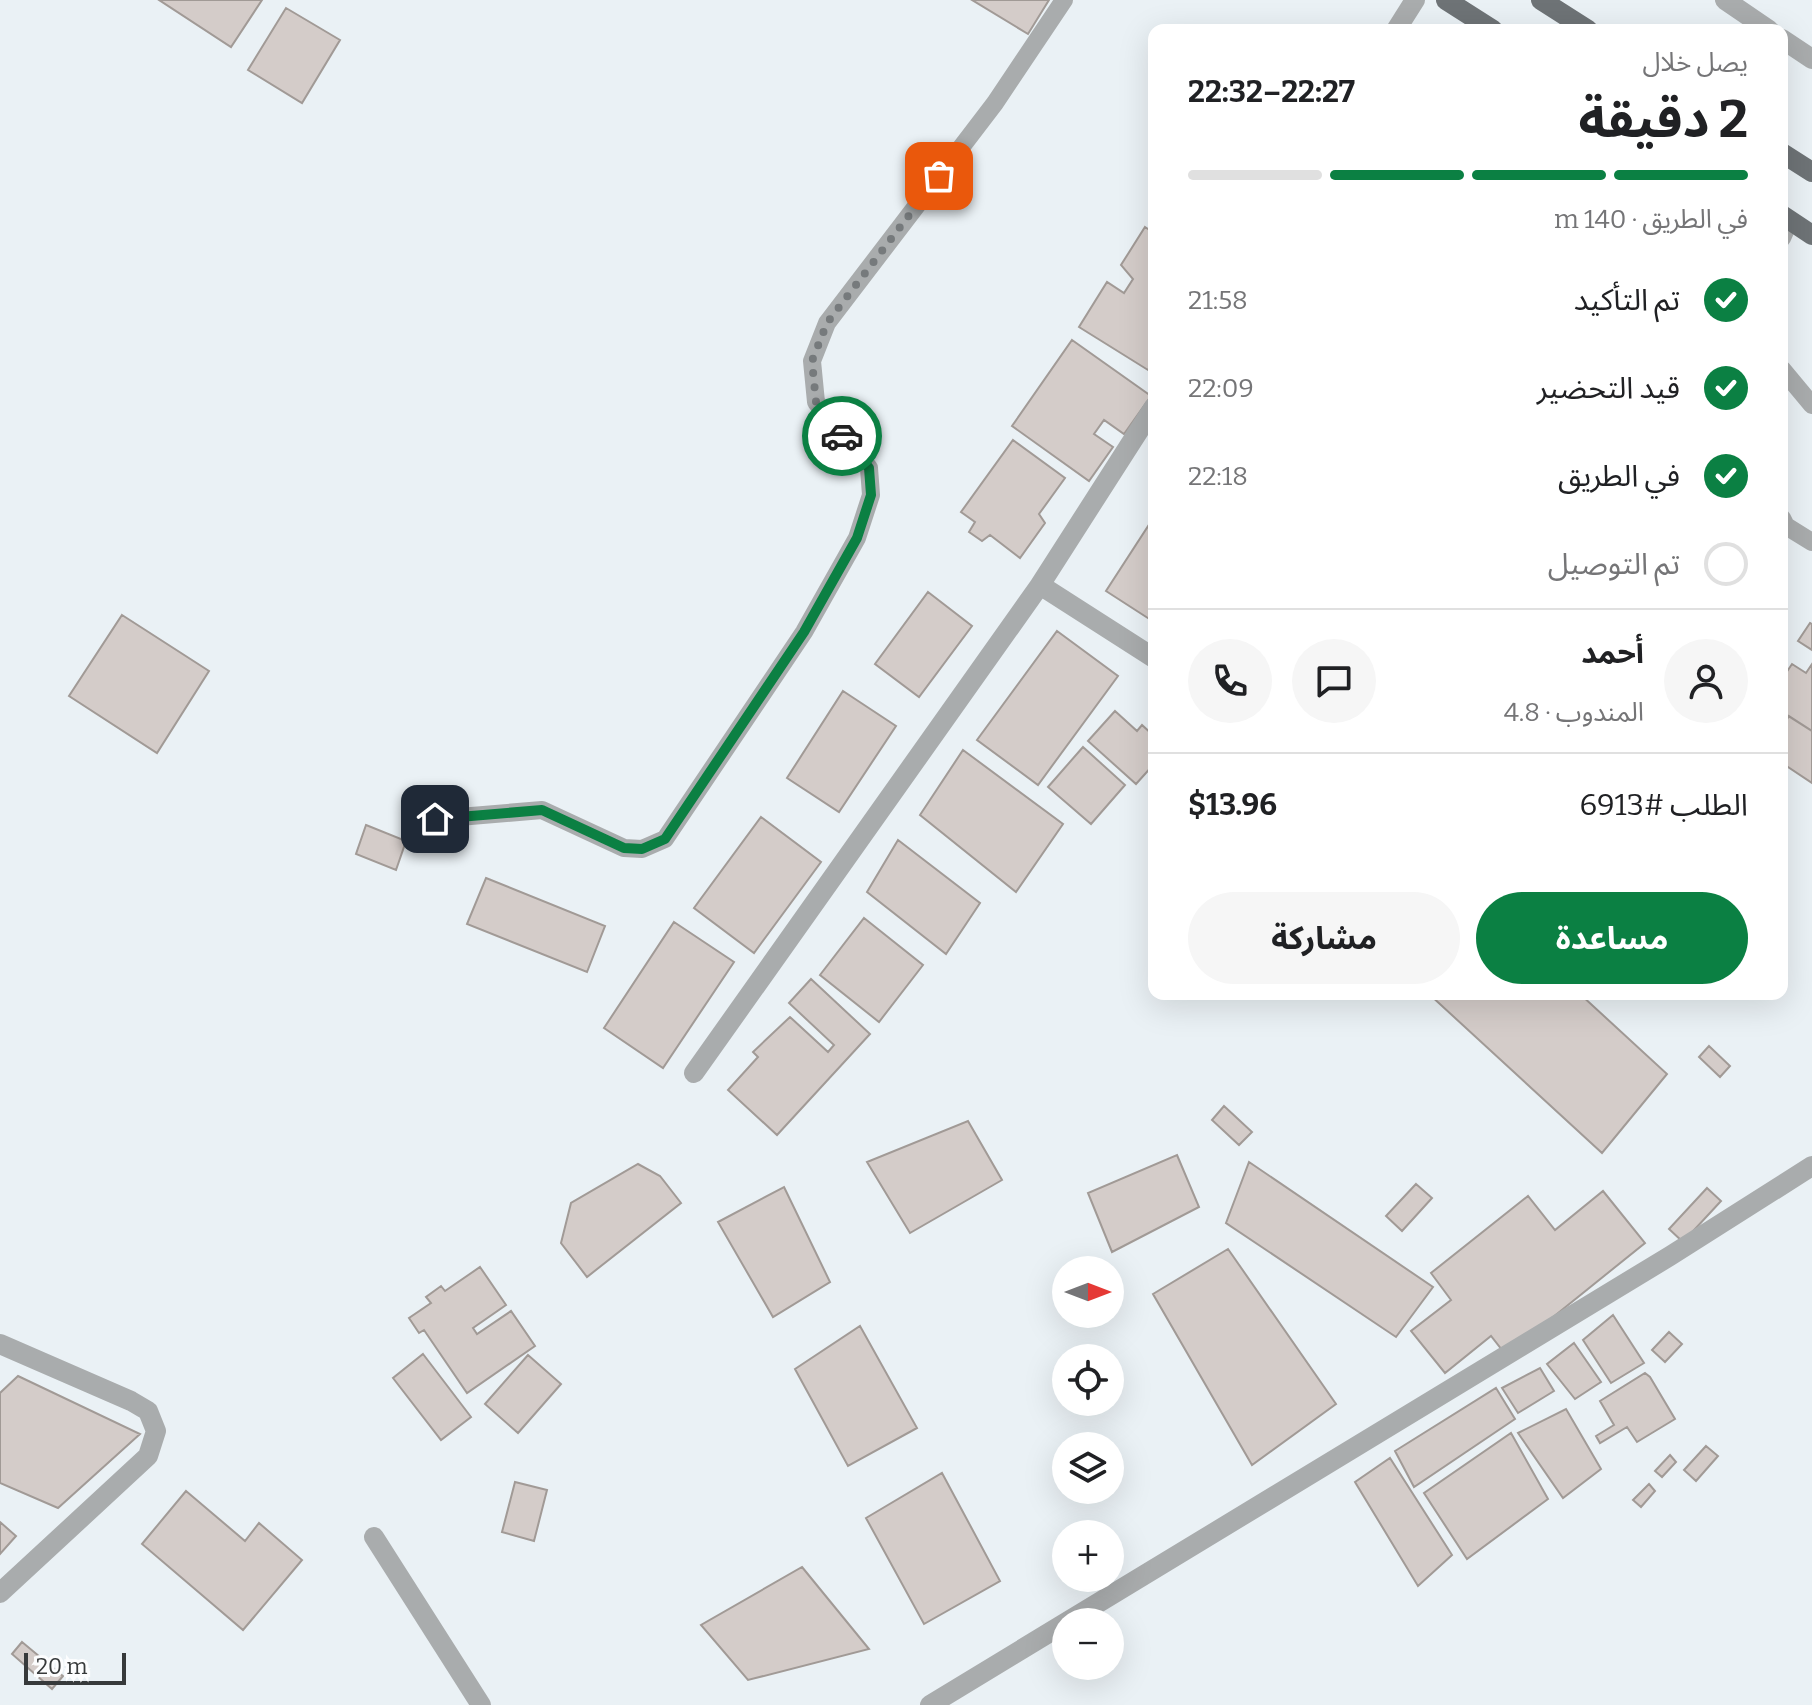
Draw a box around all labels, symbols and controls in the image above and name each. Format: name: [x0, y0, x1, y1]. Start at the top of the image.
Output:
text: يصل خلال: [1642, 47, 1748, 78]
text: 22:27–22:32: [1188, 74, 1355, 110]
text: 2 دقيقة: [1579, 88, 1748, 151]
pin: [905, 142, 973, 210]
icon: bag: [917, 154, 961, 198]
text: في الطريق · 140 m: [1554, 204, 1748, 235]
icon: check: [1704, 278, 1748, 322]
text: تم التأكيد: [1574, 282, 1680, 318]
text: 21:58: [1188, 285, 1248, 316]
icon: check: [1704, 366, 1748, 410]
text: قيد التحضير: [1537, 370, 1680, 406]
text: 22:09: [1188, 373, 1254, 404]
courier: [802, 396, 882, 476]
icon: car: [820, 414, 864, 458]
icon: check: [1704, 454, 1748, 498]
text: في الطريق: [1558, 458, 1680, 494]
text: 22:18: [1188, 461, 1248, 492]
text: تم التوصيل: [1548, 546, 1680, 582]
text: أحمد: [1581, 635, 1644, 671]
button: phone: [1188, 639, 1272, 723]
button: chat: [1292, 639, 1376, 723]
button: person: [1664, 639, 1748, 723]
text: المندوب · 4.8: [1504, 697, 1644, 728]
pin: [401, 785, 469, 853]
text: $13.96: [1188, 787, 1277, 823]
text: الطلب #6913: [1579, 787, 1748, 823]
icon: home: [413, 797, 457, 841]
button: مشاركة: [1188, 892, 1460, 984]
button: مساعدة: [1476, 892, 1748, 984]
north arrow: [1052, 1256, 1124, 1328]
map controls: [1052, 1256, 1124, 1680]
button: locate: [1052, 1344, 1124, 1416]
button: layers: [1052, 1432, 1124, 1504]
button: +: [1052, 1520, 1124, 1592]
button: −: [1052, 1608, 1124, 1680]
scale bar: [24, 1649, 126, 1685]
text: 20 m: [36, 1653, 87, 1680]

